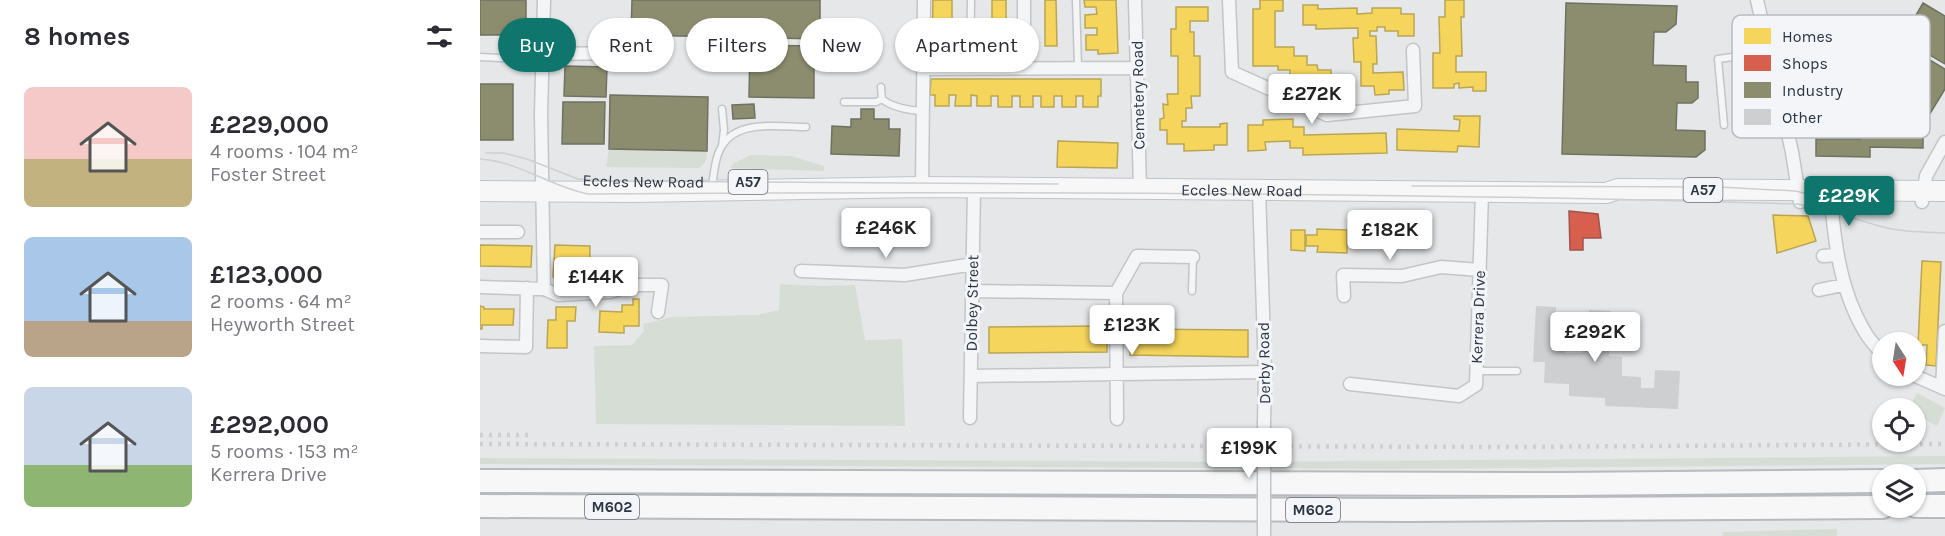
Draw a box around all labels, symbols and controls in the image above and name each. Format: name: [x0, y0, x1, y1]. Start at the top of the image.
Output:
legend: [1732, 15, 1930, 138]
chip: Buy: [498, 18, 576, 72]
chip: Rent: [588, 18, 674, 72]
chip: Filters: [686, 18, 788, 72]
chip: New: [800, 18, 883, 72]
chip: Apartment: [895, 18, 1039, 72]
icon: filters: [423, 20, 456, 53]
text: 8 homes: [24, 21, 130, 52]
text: Homes: [1782, 27, 1833, 46]
street label: Cemetery Road: [1128, 40, 1148, 150]
text: Shops: [1782, 54, 1828, 73]
pin: £272K: [1270, 74, 1354, 125]
text: Industry: [1782, 81, 1844, 100]
text: £272K: [1282, 82, 1342, 105]
text: Other: [1782, 108, 1822, 127]
text: £229,000: [210, 109, 329, 140]
icon: home: [72, 111, 144, 183]
text: 4 rooms · 104 m²: [210, 140, 358, 163]
text: Foster Street: [210, 163, 326, 186]
street label: Eccles New Road: [582, 170, 704, 191]
road number: A57: [728, 170, 768, 194]
pin: £229K: [1807, 176, 1891, 227]
road number: A57: [1684, 178, 1722, 202]
street label: Eccles New Road: [1181, 180, 1303, 200]
text: £229K: [1818, 184, 1880, 207]
pin: £246K: [844, 208, 928, 259]
pin: £182K: [1348, 210, 1432, 261]
text: £246K: [855, 216, 917, 239]
text: £182K: [1361, 218, 1419, 241]
street label: Dolbey Street: [962, 255, 982, 351]
pin: £144K: [554, 257, 638, 308]
text: £123,000: [210, 259, 323, 290]
icon: home: [72, 261, 144, 333]
text: £144K: [568, 265, 624, 288]
street label: Kerrera Drive: [1467, 270, 1489, 364]
text: 2 rooms · 64 m²: [210, 290, 352, 313]
pin: £123K: [1090, 305, 1174, 356]
pin: £292K: [1553, 312, 1637, 363]
text: Heyworth Street: [210, 313, 355, 336]
text: £123K: [1104, 313, 1160, 336]
text: £292K: [1564, 320, 1626, 343]
street label: Derby Road: [1254, 322, 1274, 404]
north arrow: [1872, 332, 1926, 386]
map controls: [1872, 332, 1926, 518]
button: locate: [1872, 398, 1926, 452]
text: £292,000: [210, 409, 329, 440]
icon: home: [72, 411, 144, 483]
pin: £199K: [1207, 428, 1291, 479]
text: £199K: [1221, 436, 1277, 459]
text: 5 rooms · 153 m²: [210, 440, 359, 463]
text: Kerrera Drive: [210, 463, 327, 486]
button: layers: [1872, 464, 1926, 518]
road number: M602: [585, 495, 639, 519]
road number: M602: [1286, 498, 1340, 522]

